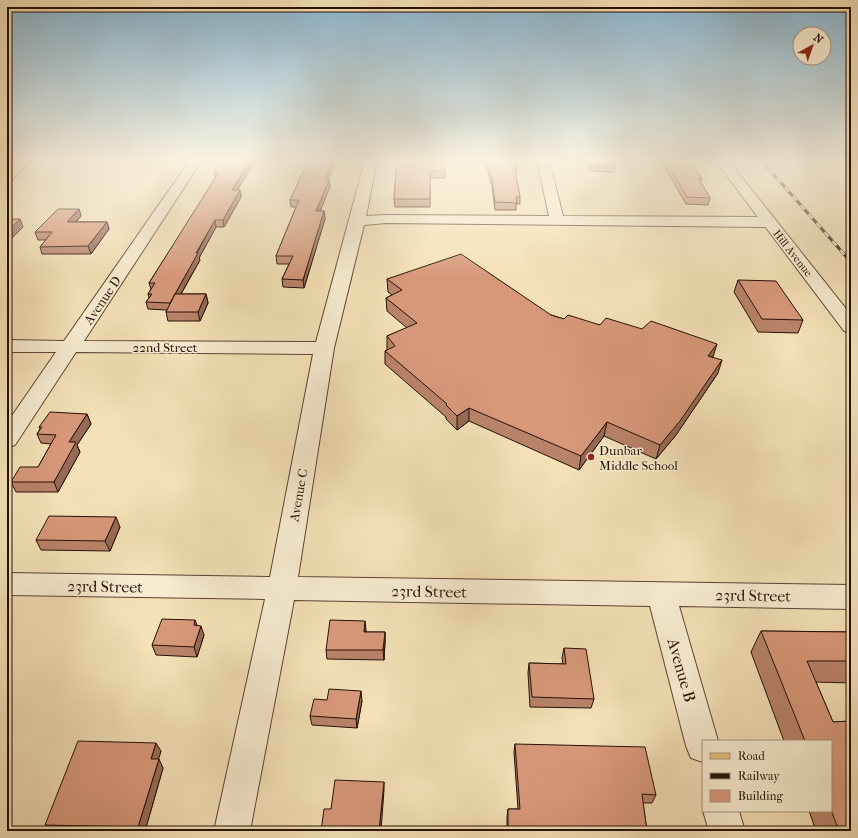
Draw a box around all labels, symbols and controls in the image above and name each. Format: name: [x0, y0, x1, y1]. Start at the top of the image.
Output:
north arrow: [792, 26, 832, 66]
text: N: [811, 31, 826, 47]
street label: Hill Avenue: [770, 227, 815, 280]
street label: Avenue D: [80, 273, 124, 328]
street label: 22nd Street: [132, 340, 198, 355]
place label: Dunbar Middle School: [599, 443, 678, 473]
marker: Dunbar Middle School: [586, 452, 596, 462]
street label: Avenue C: [286, 467, 311, 524]
street label: 23rd Street: [67, 576, 143, 597]
street label: 23rd Street: [391, 581, 467, 602]
street label: 23rd Street: [715, 585, 791, 606]
street label: Avenue B: [663, 635, 700, 704]
legend: [702, 740, 832, 812]
text: Road: [738, 749, 765, 763]
text: Railway: [738, 769, 780, 783]
text: Building: [738, 789, 783, 803]

